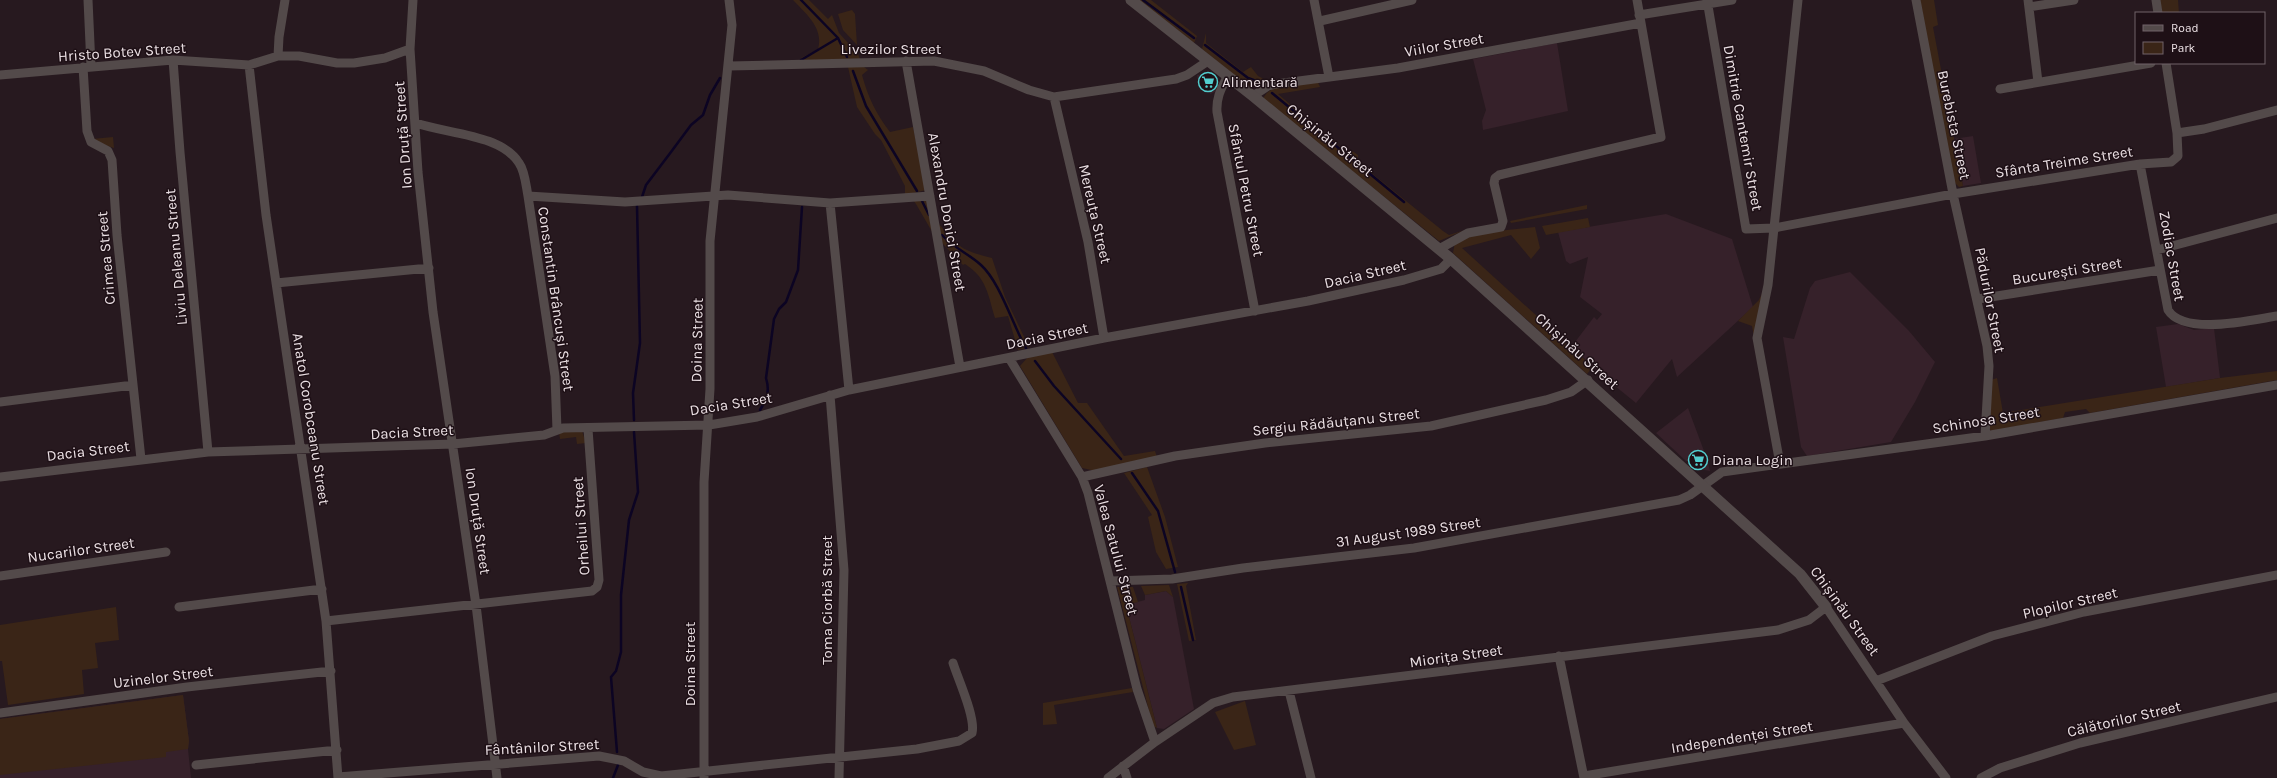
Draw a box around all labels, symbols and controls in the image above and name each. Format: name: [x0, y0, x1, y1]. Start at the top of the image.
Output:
legend: [2135, 12, 2265, 64]
text: Road: [2171, 21, 2199, 35]
street label: Viilor Street: [1403, 29, 1485, 61]
street label: Hristo Botev Street: [57, 39, 187, 65]
street label: Livezilor Street: [841, 40, 942, 58]
text: Park: [2171, 41, 2196, 55]
street label: Dimitrie Cantemir Street: [1720, 44, 1767, 213]
street label: Burebista Street: [1934, 69, 1974, 182]
supermarket icon: Alimentară: [1197, 71, 1219, 93]
place label: Alimentară: [1222, 73, 1298, 91]
street label: Ion Druță Street: [390, 80, 416, 190]
street label: Chișinău Street: [1283, 100, 1377, 181]
street label: Sfântul Petru Street: [1224, 122, 1268, 258]
street label: Alexandru Donici Street: [924, 131, 970, 293]
street label: Sfânta Treime Street: [1994, 142, 2135, 182]
street label: Mereuța Street: [1075, 163, 1115, 266]
street label: Liviu Deleanu Street: [161, 188, 191, 326]
street label: Constantin Brâncuși Street: [534, 206, 578, 393]
street label: Crimea Street: [93, 210, 119, 306]
street label: Zodiac Street: [2155, 210, 2189, 303]
street label: Pădurilor Street: [1971, 246, 2009, 355]
street label: București Street: [2011, 253, 2124, 289]
street label: Dacia Street: [1322, 256, 1408, 292]
street label: Doina Street: [687, 297, 707, 382]
street label: Chișinău Street: [1532, 309, 1623, 393]
street label: Dacia Street: [1004, 318, 1090, 353]
street label: Anatol Corobceanu Street: [289, 332, 334, 507]
street label: Dacia Street: [688, 389, 774, 419]
street label: Schinosa Street: [1931, 403, 2041, 437]
street label: Sergiu Rădăuțanu Street: [1252, 404, 1421, 440]
street label: Dacia Street: [370, 421, 454, 443]
street label: Dacia Street: [46, 437, 131, 465]
supermarket icon: Diana Login: [1687, 449, 1709, 471]
place label: Diana Login: [1712, 451, 1793, 469]
street label: Ion Druță Street: [462, 466, 494, 576]
street label: Orheilui Street: [569, 476, 593, 576]
street label: Valea Satului Street: [1090, 483, 1142, 618]
street label: 31 August 1989 Street: [1334, 513, 1482, 551]
street label: Nucarilor Street: [26, 534, 136, 566]
street label: Toma Ciorbă Street: [818, 535, 836, 665]
street label: Chișinău Street: [1807, 563, 1884, 660]
street label: Plopilor Street: [2021, 583, 2119, 623]
street label: Doina Street: [681, 621, 699, 706]
street label: Miorița Street: [1408, 641, 1504, 671]
street label: Uzinelor Street: [112, 662, 214, 692]
street label: Călătorilor Street: [2065, 697, 2183, 741]
street label: Independenței Street: [1670, 717, 1815, 757]
street label: Fântânilor Street: [484, 735, 600, 759]

